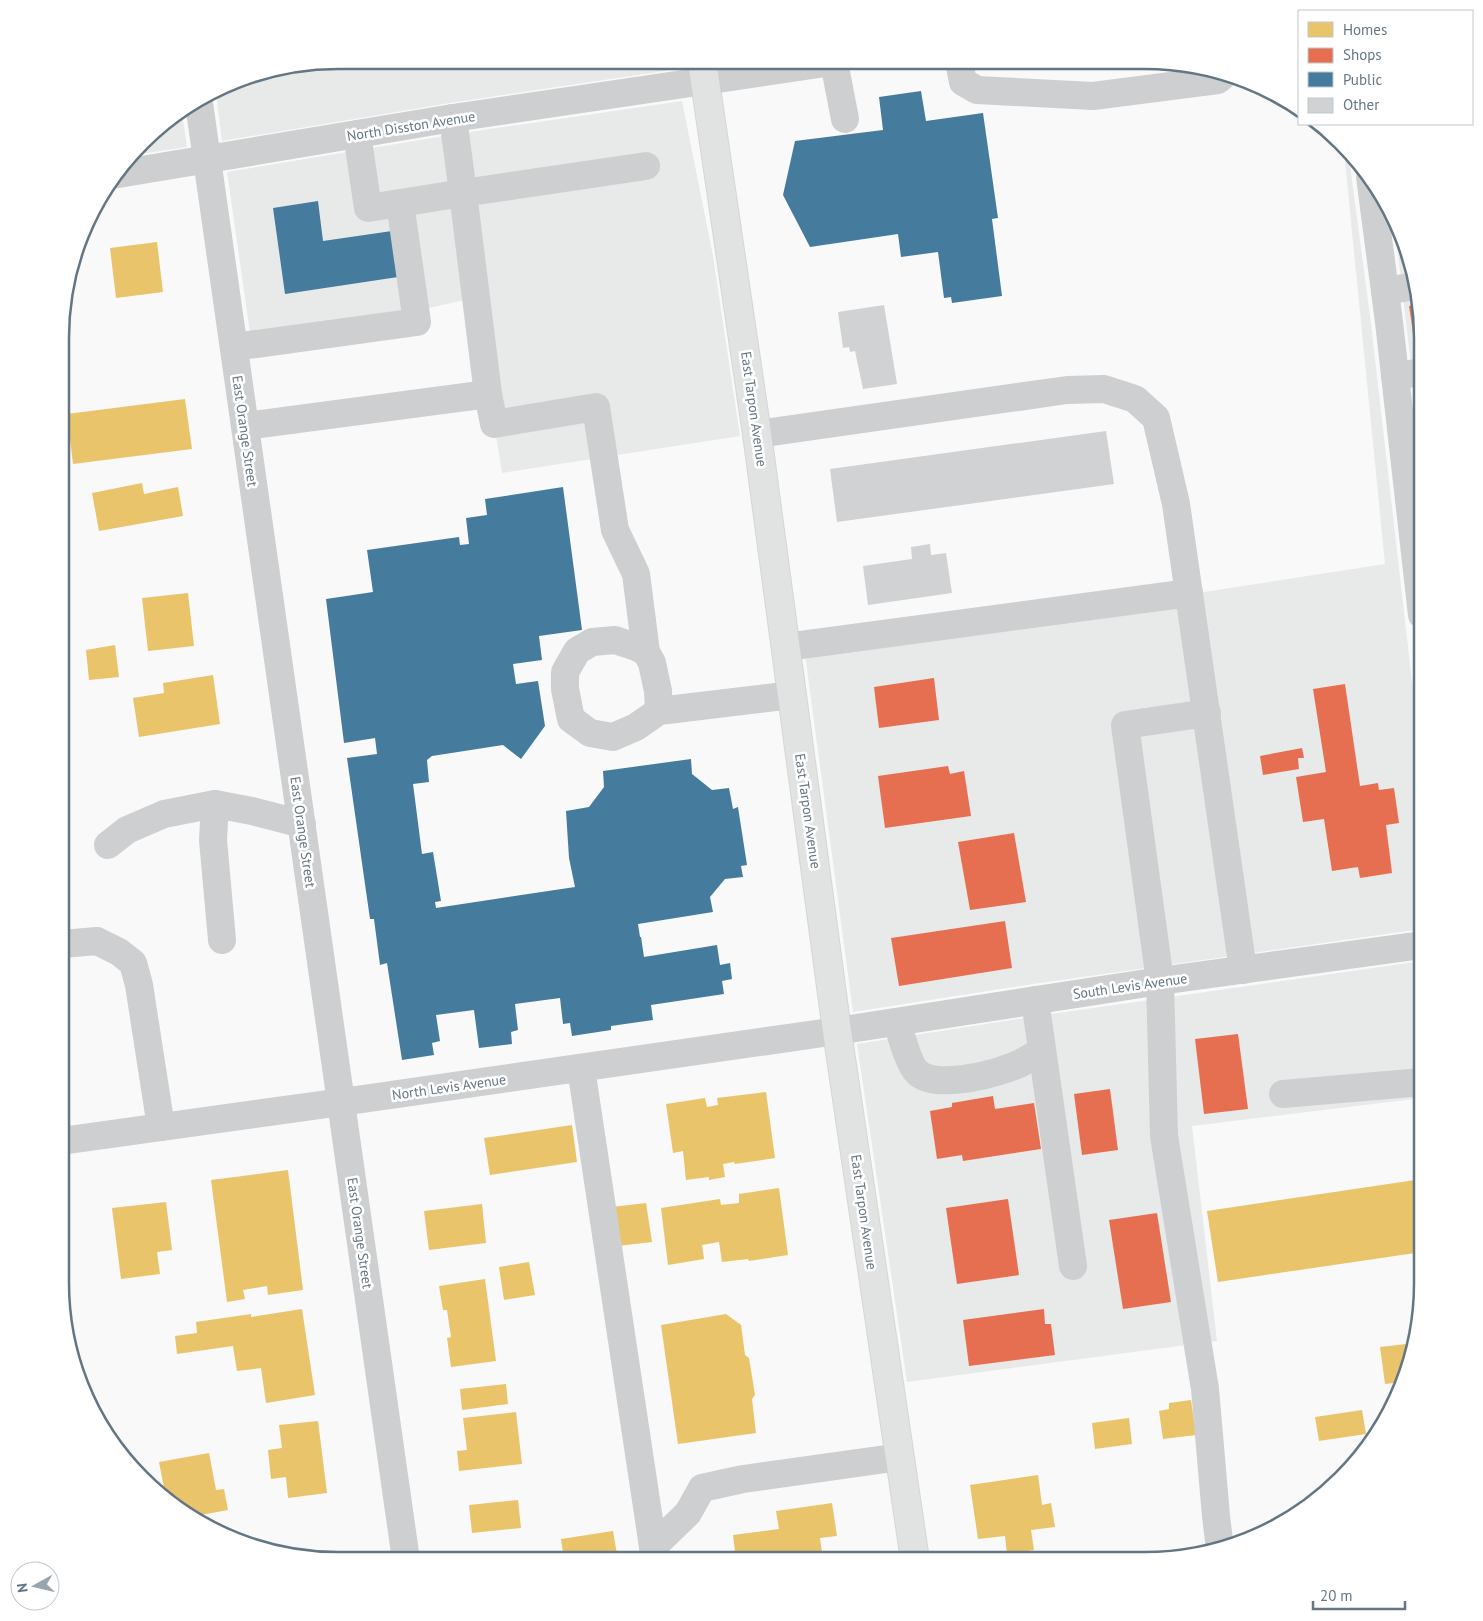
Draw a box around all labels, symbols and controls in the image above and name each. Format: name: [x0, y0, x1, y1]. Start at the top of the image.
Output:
legend: [1298, 10, 1473, 125]
text: Homes: [1343, 20, 1387, 39]
text: Shops: [1343, 45, 1382, 64]
text: Public: [1343, 70, 1382, 89]
text: Other: [1343, 95, 1379, 114]
street label: North Disston Avenue: [346, 107, 476, 145]
street label: East Tarpon Avenue: [737, 350, 771, 468]
street label: East Orange Street: [228, 374, 262, 488]
street label: East Tarpon Avenue: [791, 752, 825, 870]
street label: East Orange Street: [286, 775, 320, 889]
street label: South Levis Avenue: [1072, 969, 1188, 1003]
street label: North Levis Avenue: [391, 1070, 507, 1104]
street label: East Tarpon Avenue: [847, 1153, 881, 1271]
street label: East Orange Street: [343, 1176, 377, 1290]
north arrow: [10, 1561, 60, 1611]
scale bar: [1313, 1578, 1406, 1610]
text: N: [13, 1582, 32, 1594]
text: 20 m: [1320, 1586, 1353, 1605]

